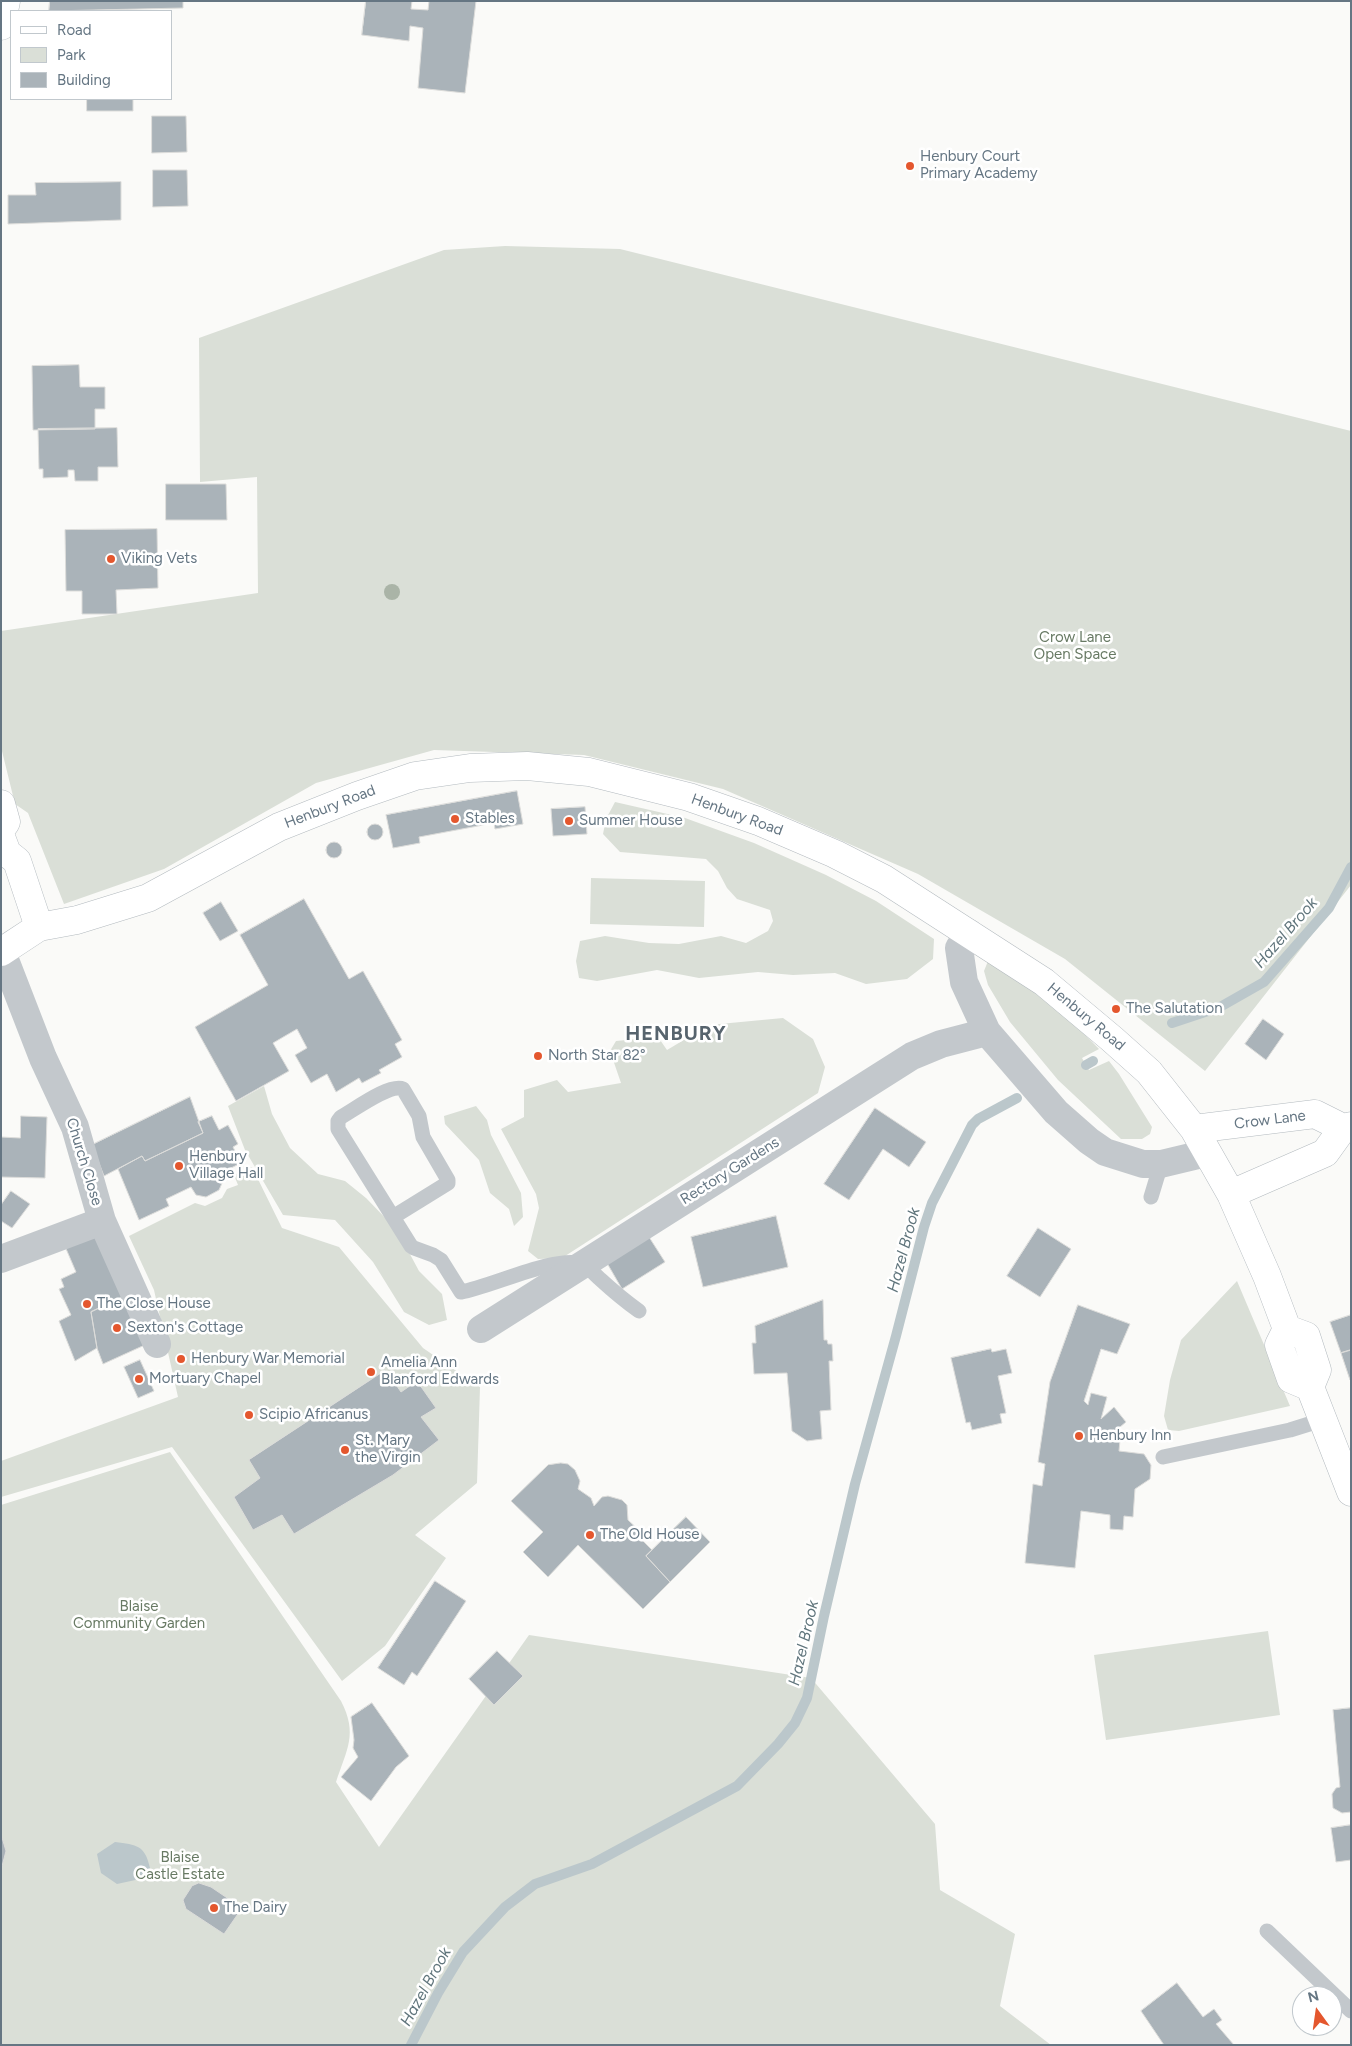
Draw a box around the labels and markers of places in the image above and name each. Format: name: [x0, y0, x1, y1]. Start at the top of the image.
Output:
place label: Henbury Court Primary Academy: [920, 148, 1038, 183]
marker: Henbury Court Primary Academy: [904, 160, 916, 172]
place label: Viking Vets: [121, 550, 197, 568]
marker: Viking Vets: [105, 553, 117, 565]
place label: Stables: [465, 810, 515, 828]
place label: Summer House: [579, 812, 683, 830]
marker: Stables: [449, 813, 461, 825]
marker: Summer House: [563, 815, 575, 827]
place label: The Salutation: [1126, 1000, 1223, 1018]
marker: The Salutation: [1110, 1003, 1122, 1015]
place label: North Star 82°: [548, 1047, 646, 1065]
marker: North Star 82°: [532, 1050, 544, 1062]
place label: Henbury Village Hall: [189, 1148, 263, 1183]
marker: Henbury Village Hall: [173, 1160, 185, 1172]
place label: The Close House: [97, 1295, 211, 1313]
marker: The Close House: [81, 1298, 93, 1310]
place label: Sexton's Cottage: [127, 1319, 243, 1337]
marker: Sexton's Cottage: [111, 1322, 123, 1334]
place label: Henbury War Memorial: [191, 1350, 345, 1368]
marker: Henbury War Memorial: [175, 1353, 187, 1365]
place label: Amelia Ann Blanford Edwards: [381, 1354, 499, 1389]
marker: Amelia Ann Blanford Edwards: [365, 1366, 377, 1378]
place label: Mortuary Chapel: [149, 1370, 261, 1388]
marker: Mortuary Chapel: [133, 1373, 145, 1385]
place label: Scipio Africanus: [259, 1406, 368, 1424]
marker: Scipio Africanus: [243, 1409, 255, 1421]
place label: Henbury Inn: [1089, 1427, 1171, 1445]
marker: Henbury Inn: [1073, 1430, 1085, 1442]
place label: St. Mary the Virgin: [355, 1432, 421, 1467]
marker: St. Mary the Virgin: [339, 1444, 351, 1456]
place label: The Old House: [600, 1526, 699, 1544]
marker: The Old House: [584, 1529, 596, 1541]
place label: The Dairy: [224, 1899, 287, 1917]
marker: The Dairy: [208, 1902, 220, 1914]

